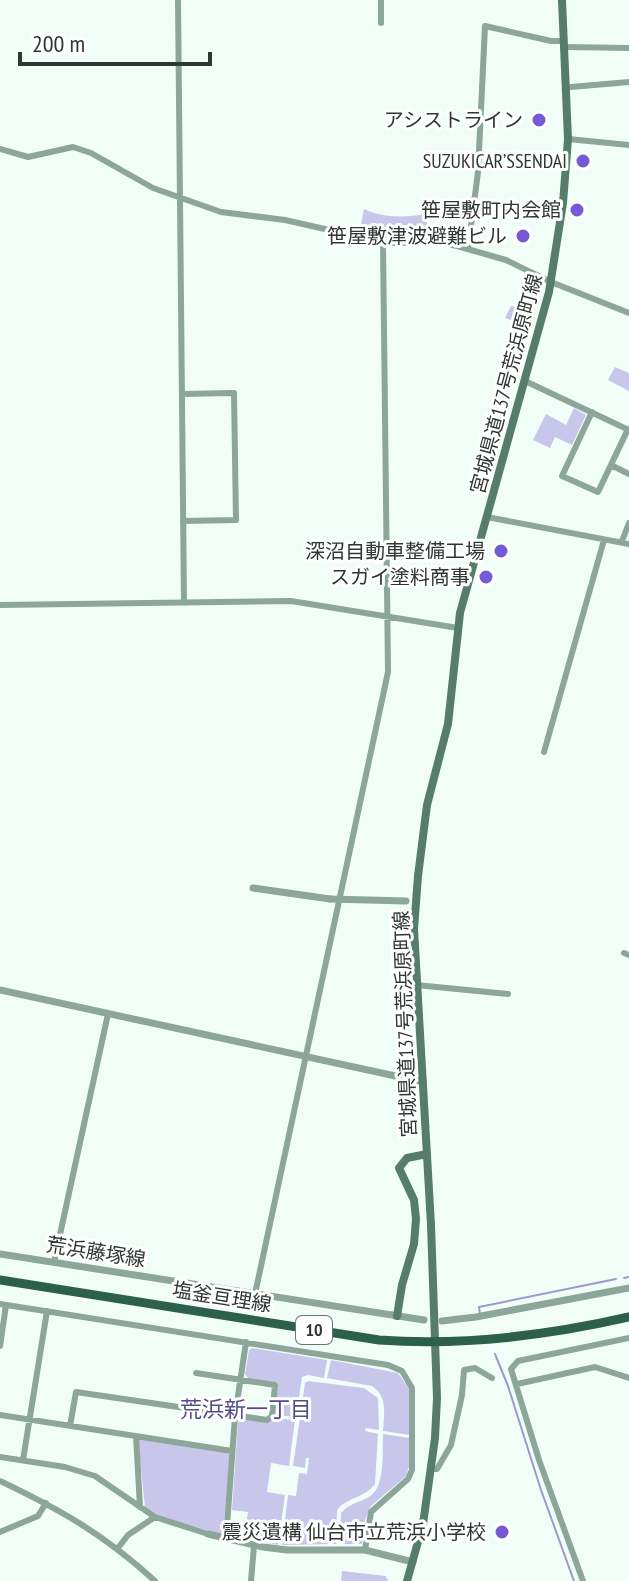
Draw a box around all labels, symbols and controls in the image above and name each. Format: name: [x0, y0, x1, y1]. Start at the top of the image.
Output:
scale bar: [20, 16, 210, 66]
text: 200 m: [32, 28, 85, 59]
place label: アシストライン: [384, 107, 523, 133]
marker: アシストライン: [530, 111, 548, 129]
place label: SUZUKICAR’SSENDAI: [423, 148, 567, 174]
marker: SUZUKICAR’SSENDAI: [574, 152, 592, 170]
place label: 笹屋敷町内会館: [421, 197, 561, 223]
marker: 笹屋敷町内会館: [568, 201, 586, 219]
place label: 笹屋敷津波避難ビル: [327, 223, 507, 249]
marker: 笹屋敷津波避難ビル: [514, 227, 532, 245]
street label: 宮城県道137号荒浜原町線: [464, 271, 548, 497]
place label: 深沼自動車整備工場: [305, 538, 485, 564]
marker: 深沼自動車整備工場: [492, 542, 510, 560]
place label: スガイ塗料商事: [330, 564, 470, 590]
marker: スガイ塗料商事: [477, 568, 495, 586]
street label: 宮城県道137号荒浜原町線: [388, 910, 422, 1138]
street label: 荒浜藤塚線: [45, 1231, 147, 1273]
street label: 塩釜亘理線: [171, 1276, 273, 1318]
road number: 10: [296, 1316, 332, 1344]
district label: 荒浜新一丁目: [180, 1395, 312, 1423]
place label: 震災遺構 仙台市立荒浜小学校: [222, 1519, 486, 1545]
marker: 震災遺構 仙台市立荒浜小学校: [493, 1523, 511, 1541]

